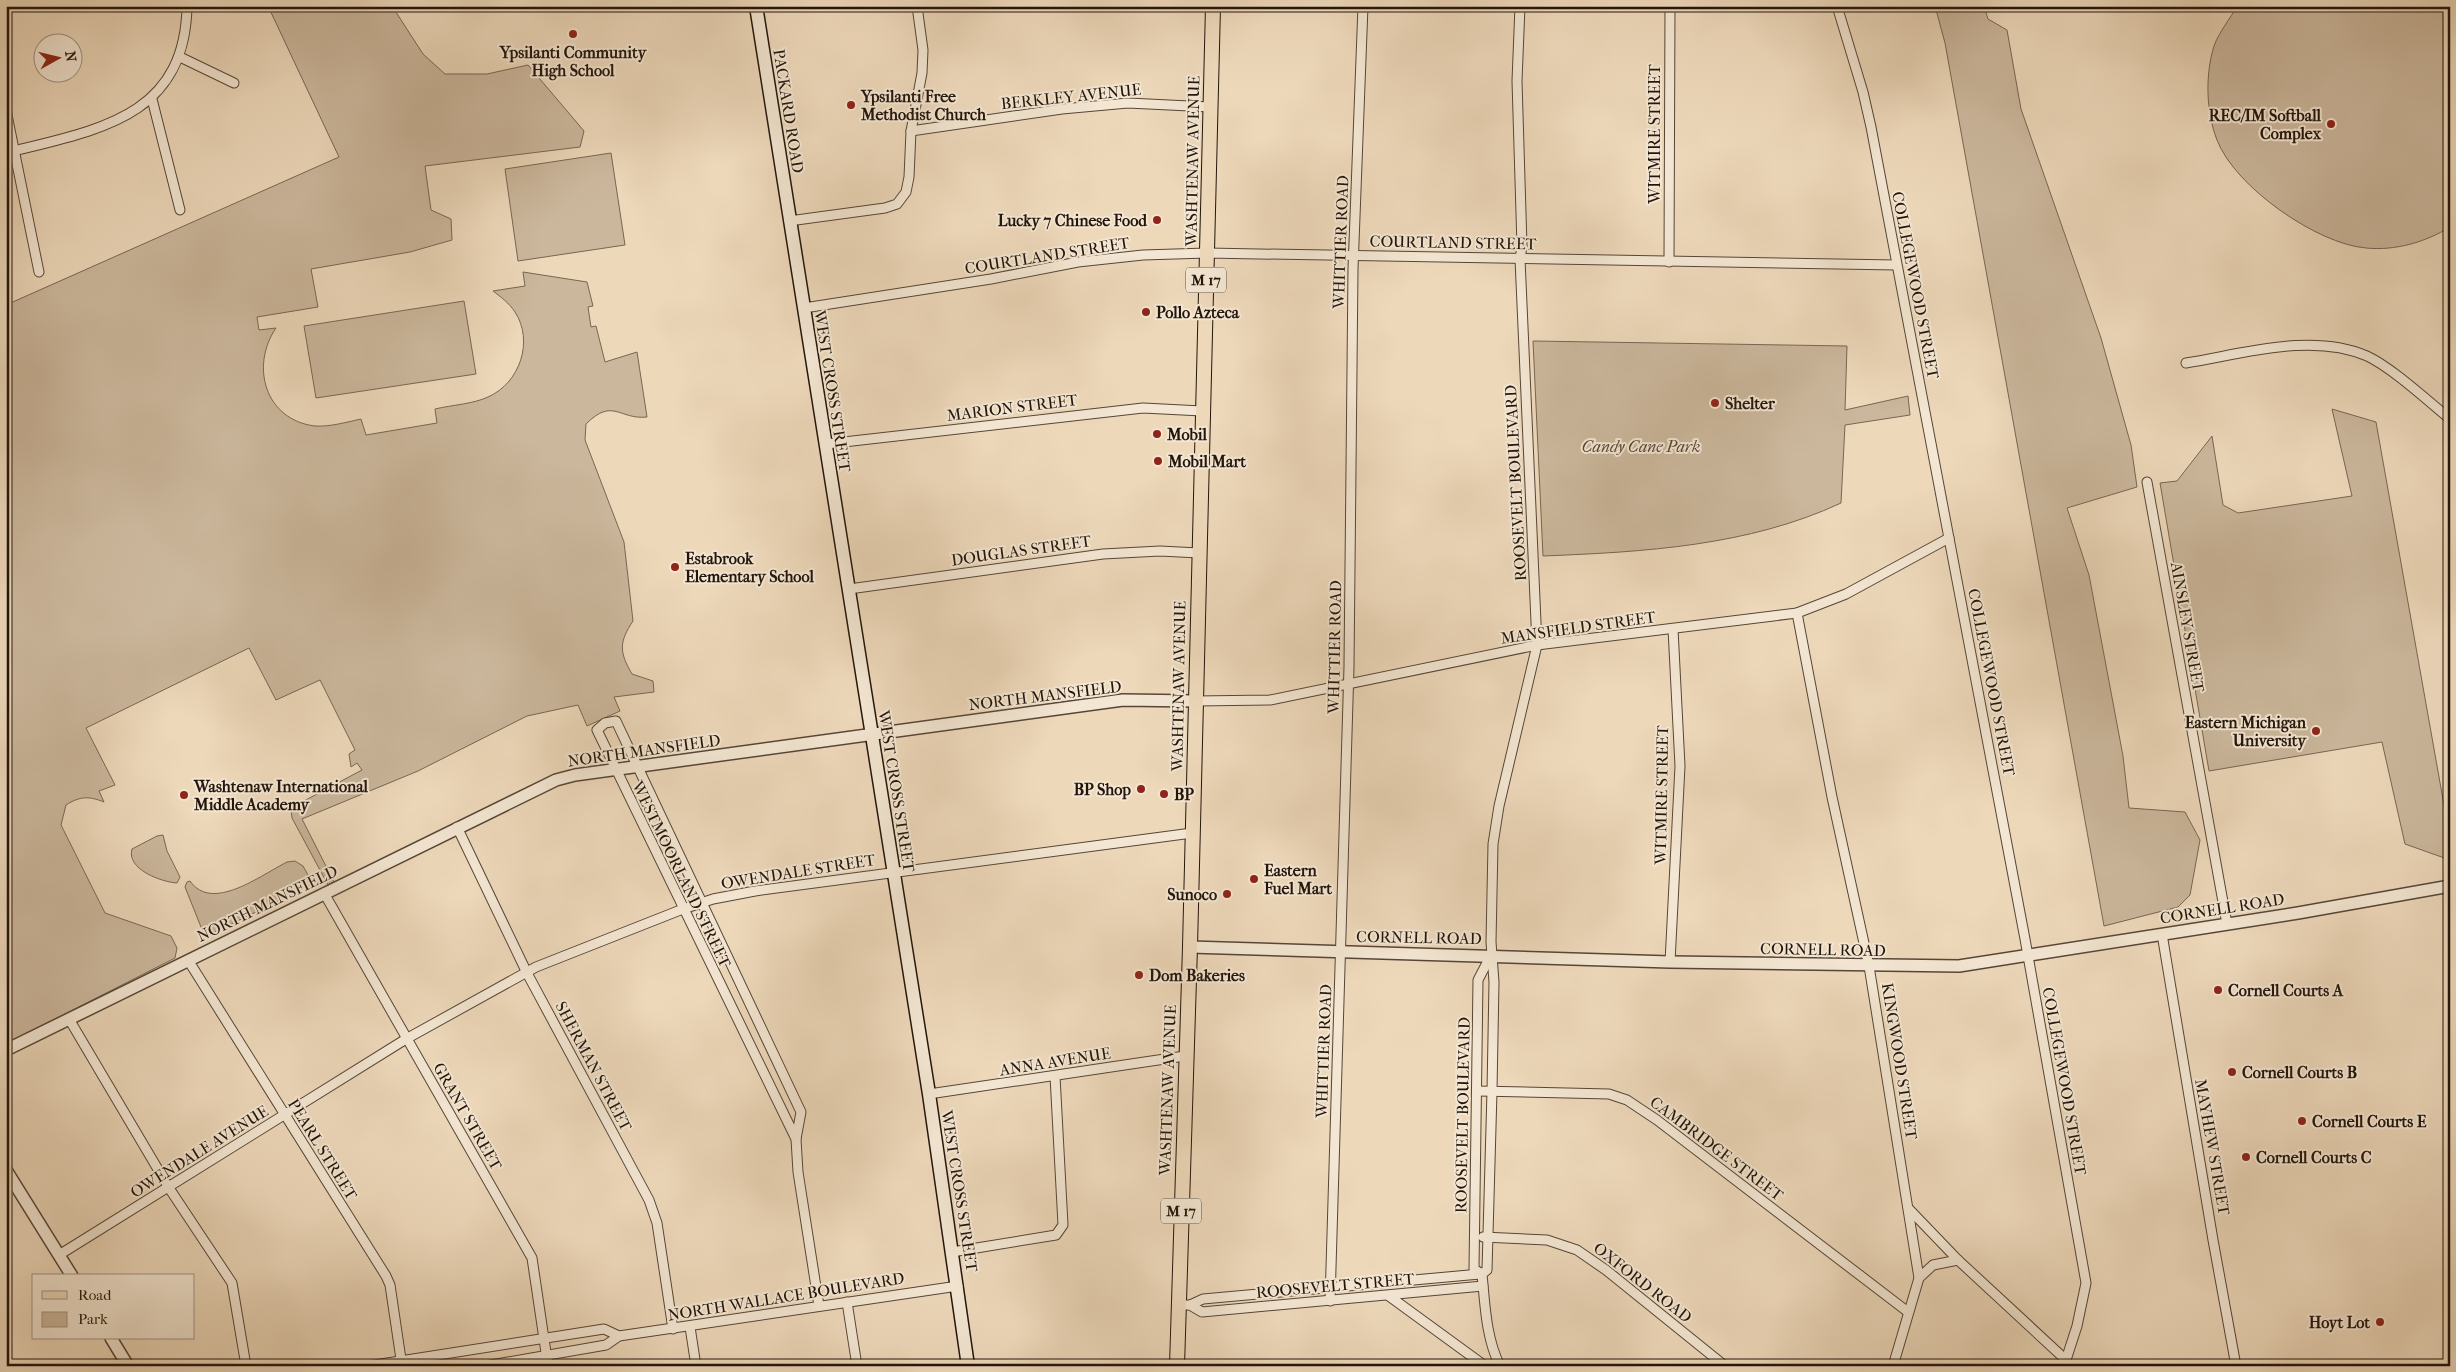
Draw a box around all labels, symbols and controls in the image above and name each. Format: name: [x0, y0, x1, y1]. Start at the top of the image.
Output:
marker: Ypsilanti Community High School: [567, 28, 579, 40]
north arrow: [32, 32, 82, 82]
place label: Ypsilanti Community High School: [499, 43, 648, 81]
street label: PACKARD ROAD: [769, 48, 808, 174]
text: N: [61, 50, 80, 63]
street label: WITMIRE STREET: [1645, 64, 1664, 205]
street label: WASHTENAW AVENUE: [1181, 75, 1203, 248]
street label: BERKLEY AVENUE: [1000, 80, 1142, 113]
place label: Ypsilanti Free Methodist Church: [860, 87, 987, 124]
marker: Ypsilanti Free Methodist Church: [845, 99, 857, 111]
place label: REC/IM Softball Complex: [2209, 106, 2322, 144]
marker: REC/IM Softball Complex: [2325, 118, 2337, 130]
street label: WHITTIER ROAD: [1329, 175, 1352, 310]
street label: COLLEGEWOOD STREET: [1888, 190, 1943, 381]
place label: Lucky 7 Chinese Food: [998, 211, 1148, 231]
marker: Lucky 7 Chinese Food: [1151, 214, 1163, 226]
street label: COURTLAND STREET: [1370, 232, 1537, 253]
street label: COURTLAND STREET: [963, 233, 1131, 278]
road number: M 17: [1186, 268, 1226, 292]
place label: Pollo Azteca: [1156, 303, 1240, 322]
marker: Pollo Azteca: [1140, 306, 1152, 318]
street label: WEST CROSS STREET: [810, 308, 855, 473]
street label: ROOSEVELT BOULEVARD: [1501, 384, 1530, 582]
street label: MARION STREET: [946, 390, 1079, 425]
place label: Shelter: [1725, 394, 1776, 413]
marker: Shelter: [1709, 397, 1721, 409]
place label: Mobil: [1166, 425, 1208, 444]
marker: Mobil: [1151, 428, 1163, 440]
park label: Candy Cane Park: [1582, 437, 1700, 456]
place label: Mobil Mart: [1167, 452, 1246, 471]
marker: Mobil Mart: [1152, 455, 1164, 467]
street label: DOUGLAS STREET: [950, 531, 1093, 570]
place label: Estabrook Elementary School: [685, 549, 814, 587]
street label: AINSLEY STREET: [2167, 560, 2208, 694]
marker: Estabrook Elementary School: [669, 561, 681, 573]
street label: WHITTIER ROAD: [1324, 580, 1345, 715]
street label: COLLEGEWOOD STREET: [1964, 587, 2019, 778]
street label: WASHTENAW AVENUE: [1167, 600, 1189, 773]
street label: MANSFIELD STREET: [1499, 607, 1657, 648]
street label: NORTH MANSFIELD: [967, 677, 1123, 714]
street label: WEST CROSS STREET: [874, 708, 919, 873]
place label: Eastern Michigan University: [2185, 713, 2307, 751]
street label: WITMIRE STREET: [1651, 725, 1672, 866]
marker: Eastern Michigan University: [2310, 725, 2322, 737]
street label: NORTH MANSFIELD: [566, 730, 722, 771]
place label: Washtenaw International Middle Academy: [193, 777, 369, 815]
street label: WESTMOORLAND STREET: [628, 777, 735, 971]
place label: BP Shop: [1074, 780, 1131, 800]
marker: BP Shop: [1135, 783, 1147, 795]
place label: BP: [1174, 785, 1194, 804]
marker: BP: [1158, 788, 1170, 800]
marker: Washtenaw International Middle Academy: [178, 789, 190, 801]
street label: OWENDALE STREET: [720, 850, 877, 893]
street label: NORTH MANSFIELD: [194, 861, 341, 946]
place label: Eastern Fuel Mart: [1263, 861, 1332, 898]
marker: Eastern Fuel Mart: [1248, 873, 1260, 885]
place label: Sunoco: [1167, 885, 1217, 904]
marker: Sunoco: [1221, 888, 1233, 900]
street label: CORNELL ROAD: [2159, 889, 2286, 928]
street label: CORNELL ROAD: [1356, 927, 1482, 948]
street label: CORNELL ROAD: [1760, 939, 1886, 960]
place label: Dom Bakeries: [1149, 966, 1245, 985]
marker: Dom Bakeries: [1133, 969, 1145, 981]
street label: KINGWOOD STREET: [1878, 981, 1921, 1141]
place label: Cornell Courts A: [2228, 981, 2344, 1000]
street label: WHITTIER ROAD: [1312, 984, 1335, 1119]
marker: Cornell Courts A: [2212, 984, 2224, 996]
street label: COLLEGEWOOD STREET: [2039, 986, 2090, 1177]
street label: SHERMAN STREET: [551, 998, 636, 1134]
street label: WASHTENAW AVENUE: [1155, 1004, 1180, 1177]
street label: ROOSEVELT BOULEVARD: [1451, 1017, 1474, 1213]
street label: ANNA AVENUE: [997, 1043, 1112, 1080]
street label: GRANT STREET: [429, 1059, 506, 1173]
place label: Cornell Courts B: [2242, 1063, 2357, 1082]
marker: Cornell Courts B: [2226, 1066, 2238, 1078]
street label: MAYHEW STREET: [2191, 1077, 2234, 1217]
street label: CAMBRIDGE STREET: [1646, 1092, 1787, 1205]
street label: PEARL STREET: [284, 1095, 361, 1203]
street label: OWENDALE AVENUE: [127, 1101, 272, 1202]
street label: WEST CROSS STREET: [937, 1108, 982, 1273]
place label: Cornell Courts E: [2312, 1112, 2427, 1131]
marker: Cornell Courts E: [2296, 1115, 2308, 1127]
place label: Cornell Courts C: [2256, 1148, 2372, 1167]
marker: Cornell Courts C: [2240, 1151, 2252, 1163]
road number: M 17: [1161, 1198, 1201, 1224]
street label: OXFORD ROAD: [1590, 1238, 1696, 1327]
street label: NORTH WALLACE BOULEVARD: [666, 1268, 906, 1325]
street label: ROOSEVELT STREET: [1255, 1269, 1415, 1302]
legend: [32, 1274, 195, 1340]
text: Road: [78, 1286, 112, 1304]
text: Park: [78, 1310, 108, 1328]
place label: Hoyt Lot: [2309, 1313, 2370, 1333]
marker: Hoyt Lot: [2374, 1316, 2386, 1328]

